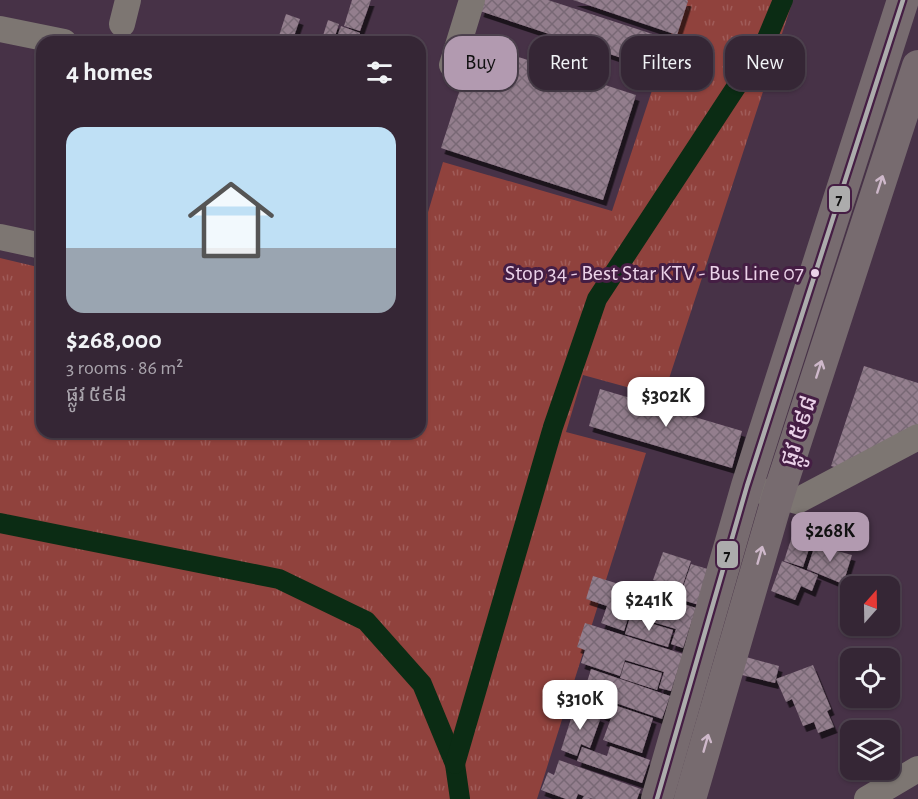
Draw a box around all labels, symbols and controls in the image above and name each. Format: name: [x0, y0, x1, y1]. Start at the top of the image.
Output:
chip: Buy: [444, 36, 517, 90]
chip: Rent: [529, 36, 609, 90]
chip: Filters: [621, 36, 713, 90]
chip: New: [725, 36, 805, 90]
icon: filters: [363, 56, 396, 89]
text: 4 homes: [66, 59, 153, 85]
icon: home: [177, 166, 285, 274]
one-way arrow: [875, 175, 886, 194]
line badge: 7: [828, 185, 851, 213]
text: 7: [836, 192, 843, 208]
place label: Stop 34 - Best Star KTV - Bus Line 07: [505, 262, 804, 284]
marker: Stop 34 - Best Star KTV - Bus Line 07: [809, 267, 821, 279]
text: $268,000: [66, 327, 162, 353]
text: 3 rooms · 86 m²: [66, 358, 183, 378]
one-way arrow: [814, 360, 825, 379]
pin: $302K: [624, 377, 708, 428]
text: ផ្លូវ ៥៩៨: [66, 385, 127, 405]
text: $302K: [641, 386, 691, 406]
street label: ផ្លូវ ៥៩៨: [776, 393, 830, 472]
pin: $268K: [788, 512, 872, 563]
text: $268K: [805, 521, 855, 541]
line badge: 7: [716, 540, 739, 569]
one-way arrow: [755, 546, 766, 565]
text: 7: [724, 548, 731, 564]
north arrow: [840, 576, 900, 636]
map controls: [840, 576, 900, 780]
pin: $241K: [607, 581, 691, 632]
text: $241K: [625, 590, 673, 610]
button: locate: [840, 648, 900, 708]
pin: $310K: [538, 680, 622, 731]
text: $310K: [557, 689, 603, 709]
button: layers: [840, 720, 900, 780]
one-way arrow: [701, 734, 712, 753]

